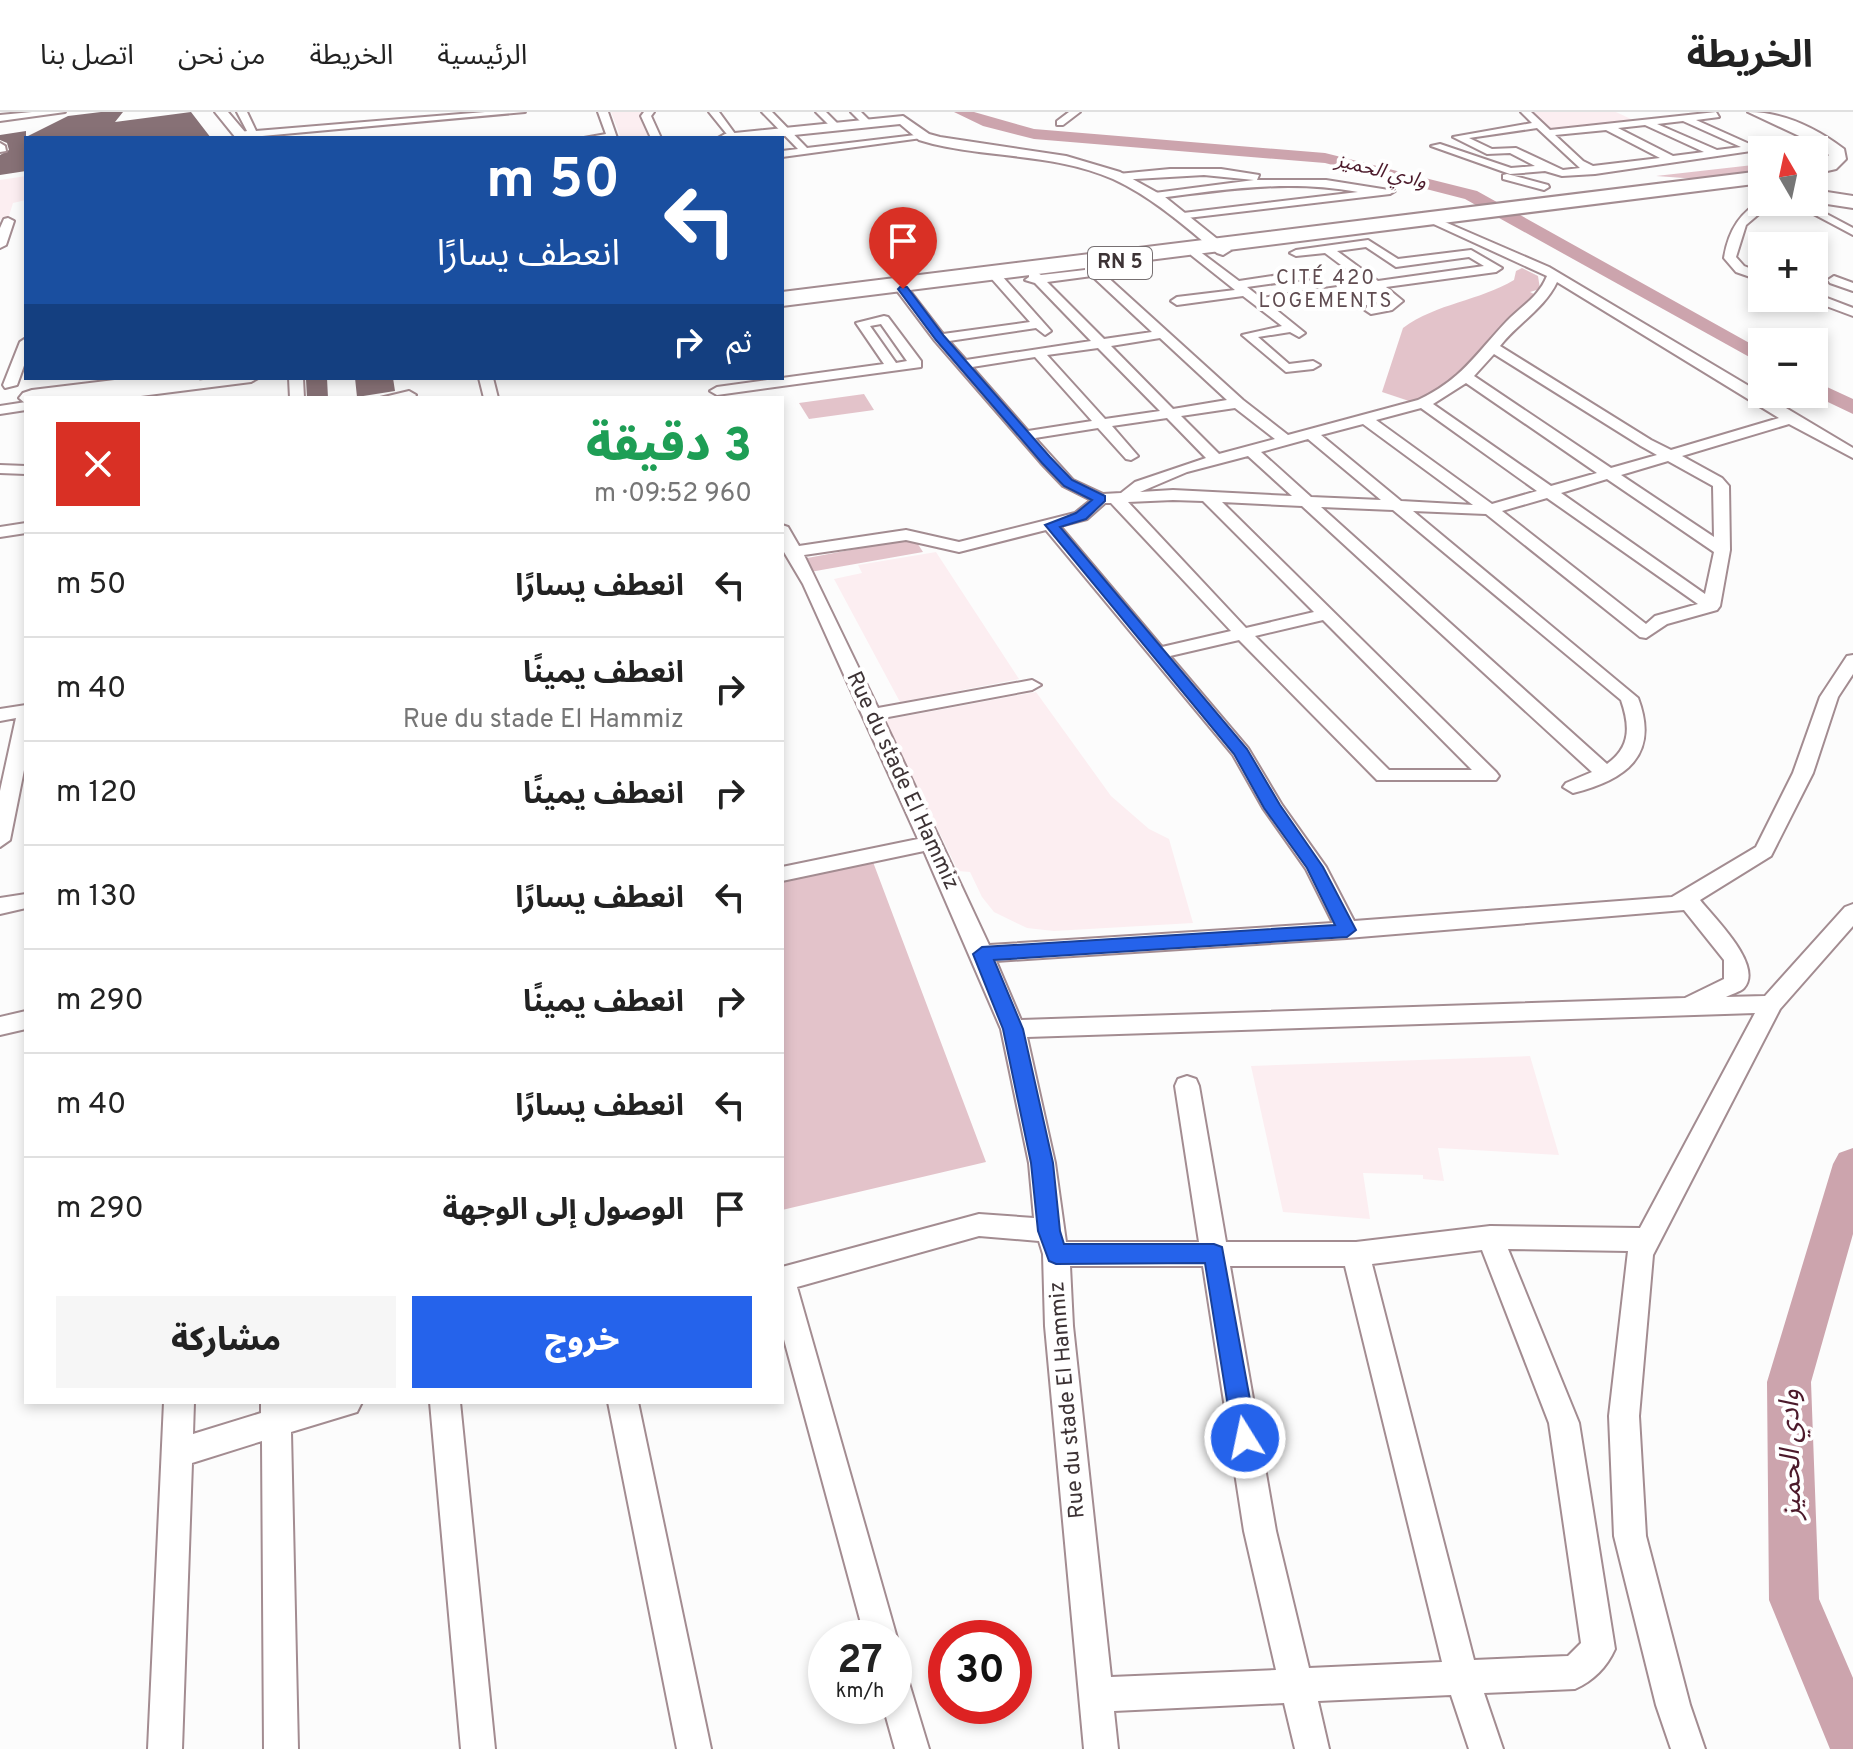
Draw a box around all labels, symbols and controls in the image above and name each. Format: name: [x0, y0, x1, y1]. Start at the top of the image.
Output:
text: الخريطة: [1687, 33, 1813, 82]
text: اتصل بنا: [40, 39, 134, 75]
text: من نحن: [178, 39, 265, 75]
text: الخريطة: [309, 39, 393, 75]
text: الرئيسية: [437, 39, 527, 75]
north arrow: [1748, 136, 1828, 216]
map controls: [1748, 136, 1828, 408]
text: 50 m: [486, 147, 620, 217]
water label: وادي الحميز: [1331, 148, 1429, 196]
icon: left: [648, 168, 752, 272]
pin: [869, 207, 937, 289]
icon: arrive: [881, 219, 925, 263]
button: +: [1748, 232, 1828, 312]
text: انعطف يسارًا: [437, 233, 620, 279]
road number: RN 5: [1088, 247, 1152, 279]
district label: CITÉ 420 LOGEMENTS: [1259, 264, 1393, 315]
icon: right: [666, 320, 710, 364]
text: ثم: [726, 326, 752, 363]
button: −: [1748, 328, 1828, 408]
text: 3 دقيقة: [586, 418, 752, 478]
button: close: [56, 422, 140, 506]
text: 960 m · 09:52: [594, 478, 752, 511]
icon: left: [708, 563, 752, 607]
text: 50 m: [56, 567, 126, 604]
text: انعطف يسارًا: [515, 569, 684, 606]
text: انعطف يمينًا: [523, 656, 684, 693]
icon: right: [708, 667, 752, 711]
street label: Rue du stade El Hammiz: [839, 667, 965, 895]
text: 40 m: [56, 671, 126, 708]
text: Rue du stade El Hammiz: [403, 704, 684, 737]
icon: right: [708, 771, 752, 815]
text: 120 m: [56, 775, 137, 812]
text: انعطف يمينًا: [523, 777, 684, 814]
icon: left: [708, 875, 752, 919]
text: 130 m: [56, 879, 137, 916]
text: انعطف يسارًا: [515, 881, 684, 918]
icon: right: [708, 979, 752, 1023]
text: 290 m: [56, 983, 144, 1020]
text: انعطف يمينًا: [523, 985, 684, 1022]
icon: left: [708, 1083, 752, 1127]
text: 40 m: [56, 1087, 126, 1124]
text: انعطف يسارًا: [515, 1089, 684, 1126]
icon: arrive: [708, 1187, 752, 1231]
text: 290 m: [56, 1191, 144, 1228]
text: الوصول إلى الوجهة: [442, 1193, 684, 1230]
street label: Rue du stade El Hammiz: [1044, 1280, 1092, 1520]
button: مشاركة: [56, 1296, 396, 1388]
button: خروج: [412, 1296, 752, 1388]
water label: وادي الحميز: [1773, 1388, 1813, 1521]
position arrow: [1203, 1396, 1287, 1480]
speed limit sign: 30: [928, 1620, 1032, 1724]
text: 27: [837, 1637, 883, 1687]
text: km/h: [836, 1679, 884, 1705]

